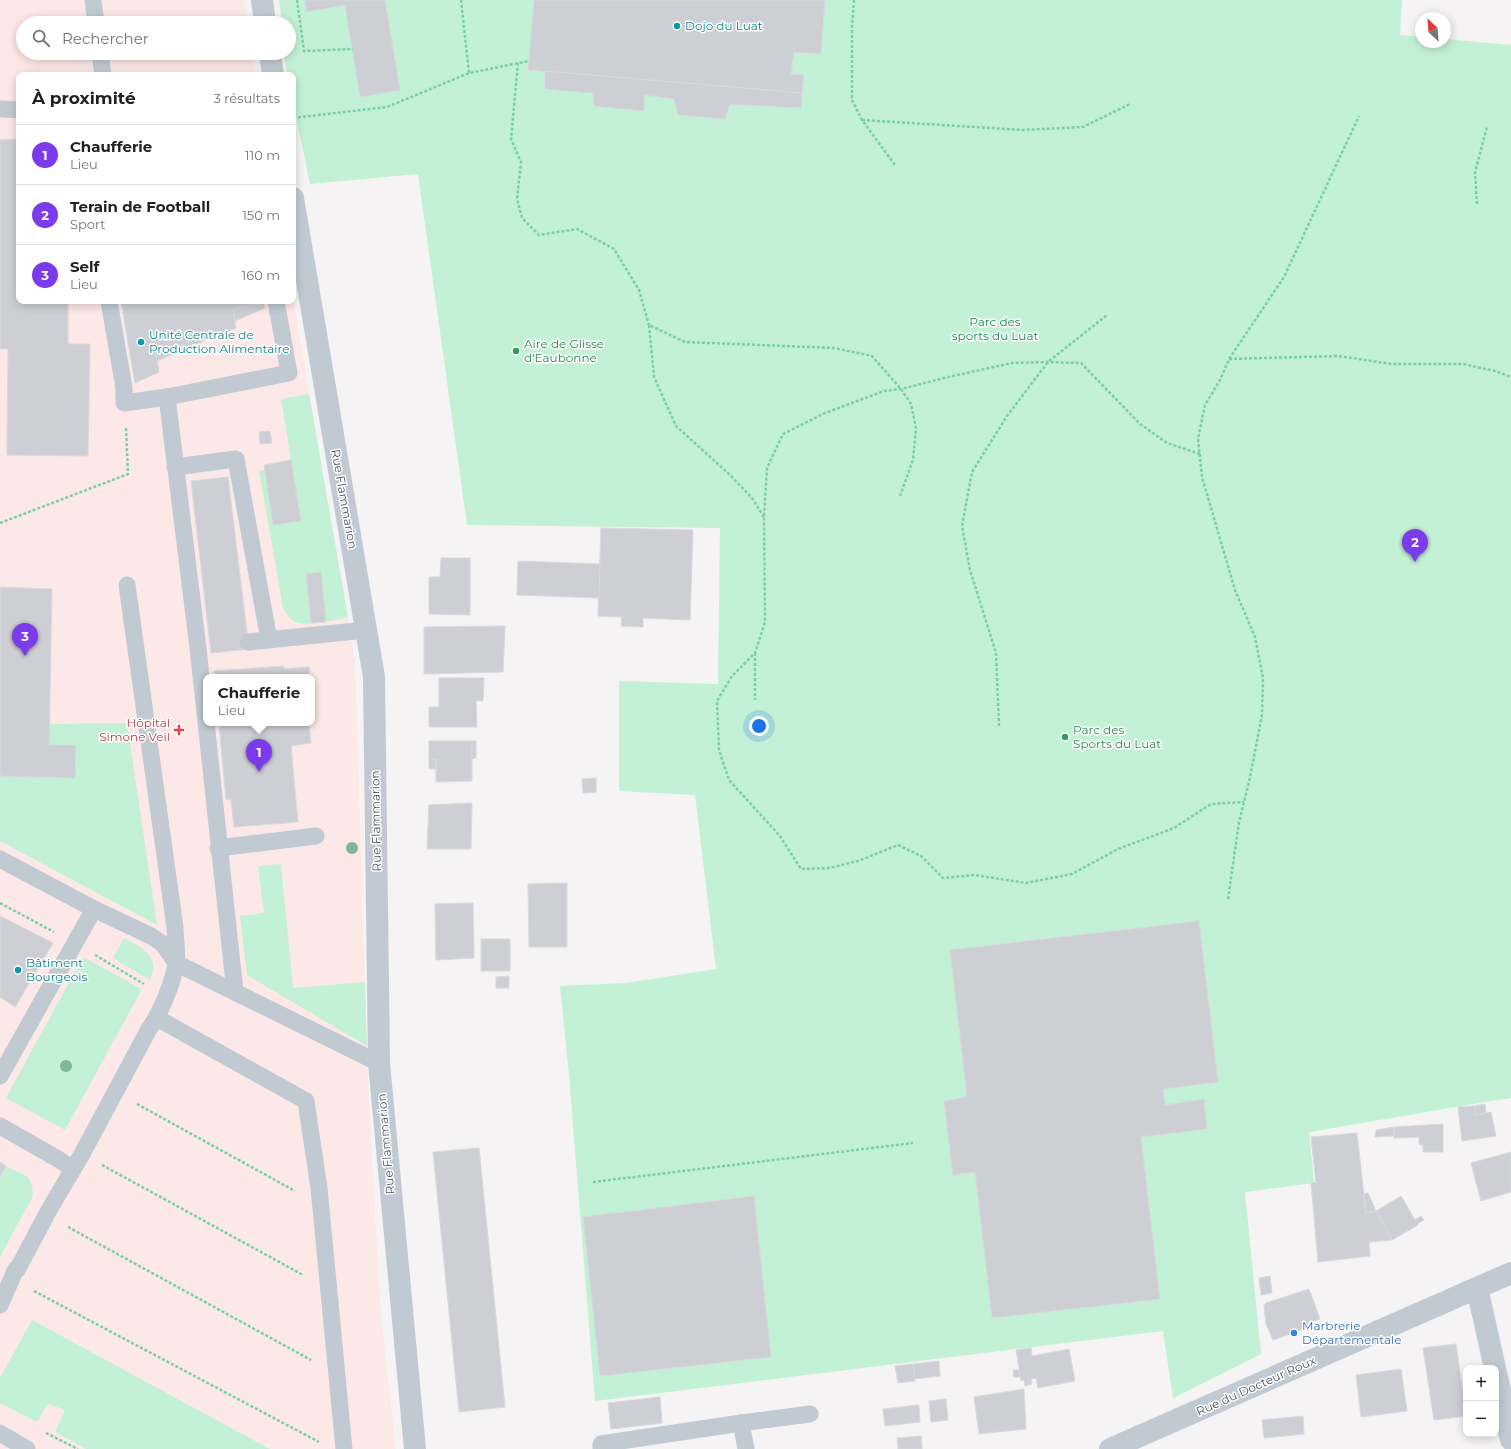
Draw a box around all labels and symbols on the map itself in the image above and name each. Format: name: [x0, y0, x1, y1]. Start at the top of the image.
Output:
north arrow: [1415, 12, 1451, 48]
place label: Dojo du Luat: [685, 18, 763, 33]
marker: Dojo du Luat: [672, 21, 682, 31]
park label: Parc des sports du Luat: [952, 314, 1038, 343]
place label: Unité Centrale de Production Alimentaire: [149, 327, 289, 356]
place label: Aire de Glisse d'Eaubonne: [524, 336, 604, 365]
marker: Unité Centrale de Production Alimentaire: [136, 337, 146, 347]
marker: Aire de Glisse d'Eaubonne: [511, 346, 521, 356]
street label: Rue Flammarion: [328, 448, 361, 550]
pin: 2: [1402, 529, 1428, 562]
pin: 3: [12, 623, 38, 656]
place label: Hôpital Simone Veil: [99, 715, 170, 744]
your location: [749, 716, 769, 736]
place label: Parc des Sports du Luat: [1073, 722, 1161, 751]
marker: Hôpital Simone Veil: [173, 724, 185, 736]
marker: Parc des Sports du Luat: [1060, 732, 1070, 742]
pin: 1: [246, 739, 272, 772]
street label: Rue Flammarion: [367, 770, 384, 872]
place label: Bâtiment Bourgeois: [26, 955, 88, 984]
marker: Bâtiment Bourgeois: [13, 965, 23, 975]
street label: Rue Flammarion: [374, 1093, 397, 1195]
place label: Marbrerie Départementale: [1302, 1318, 1402, 1347]
marker: Marbrerie Départementale: [1289, 1328, 1299, 1338]
street label: Rue du Docteur Roux: [1194, 1352, 1318, 1419]

